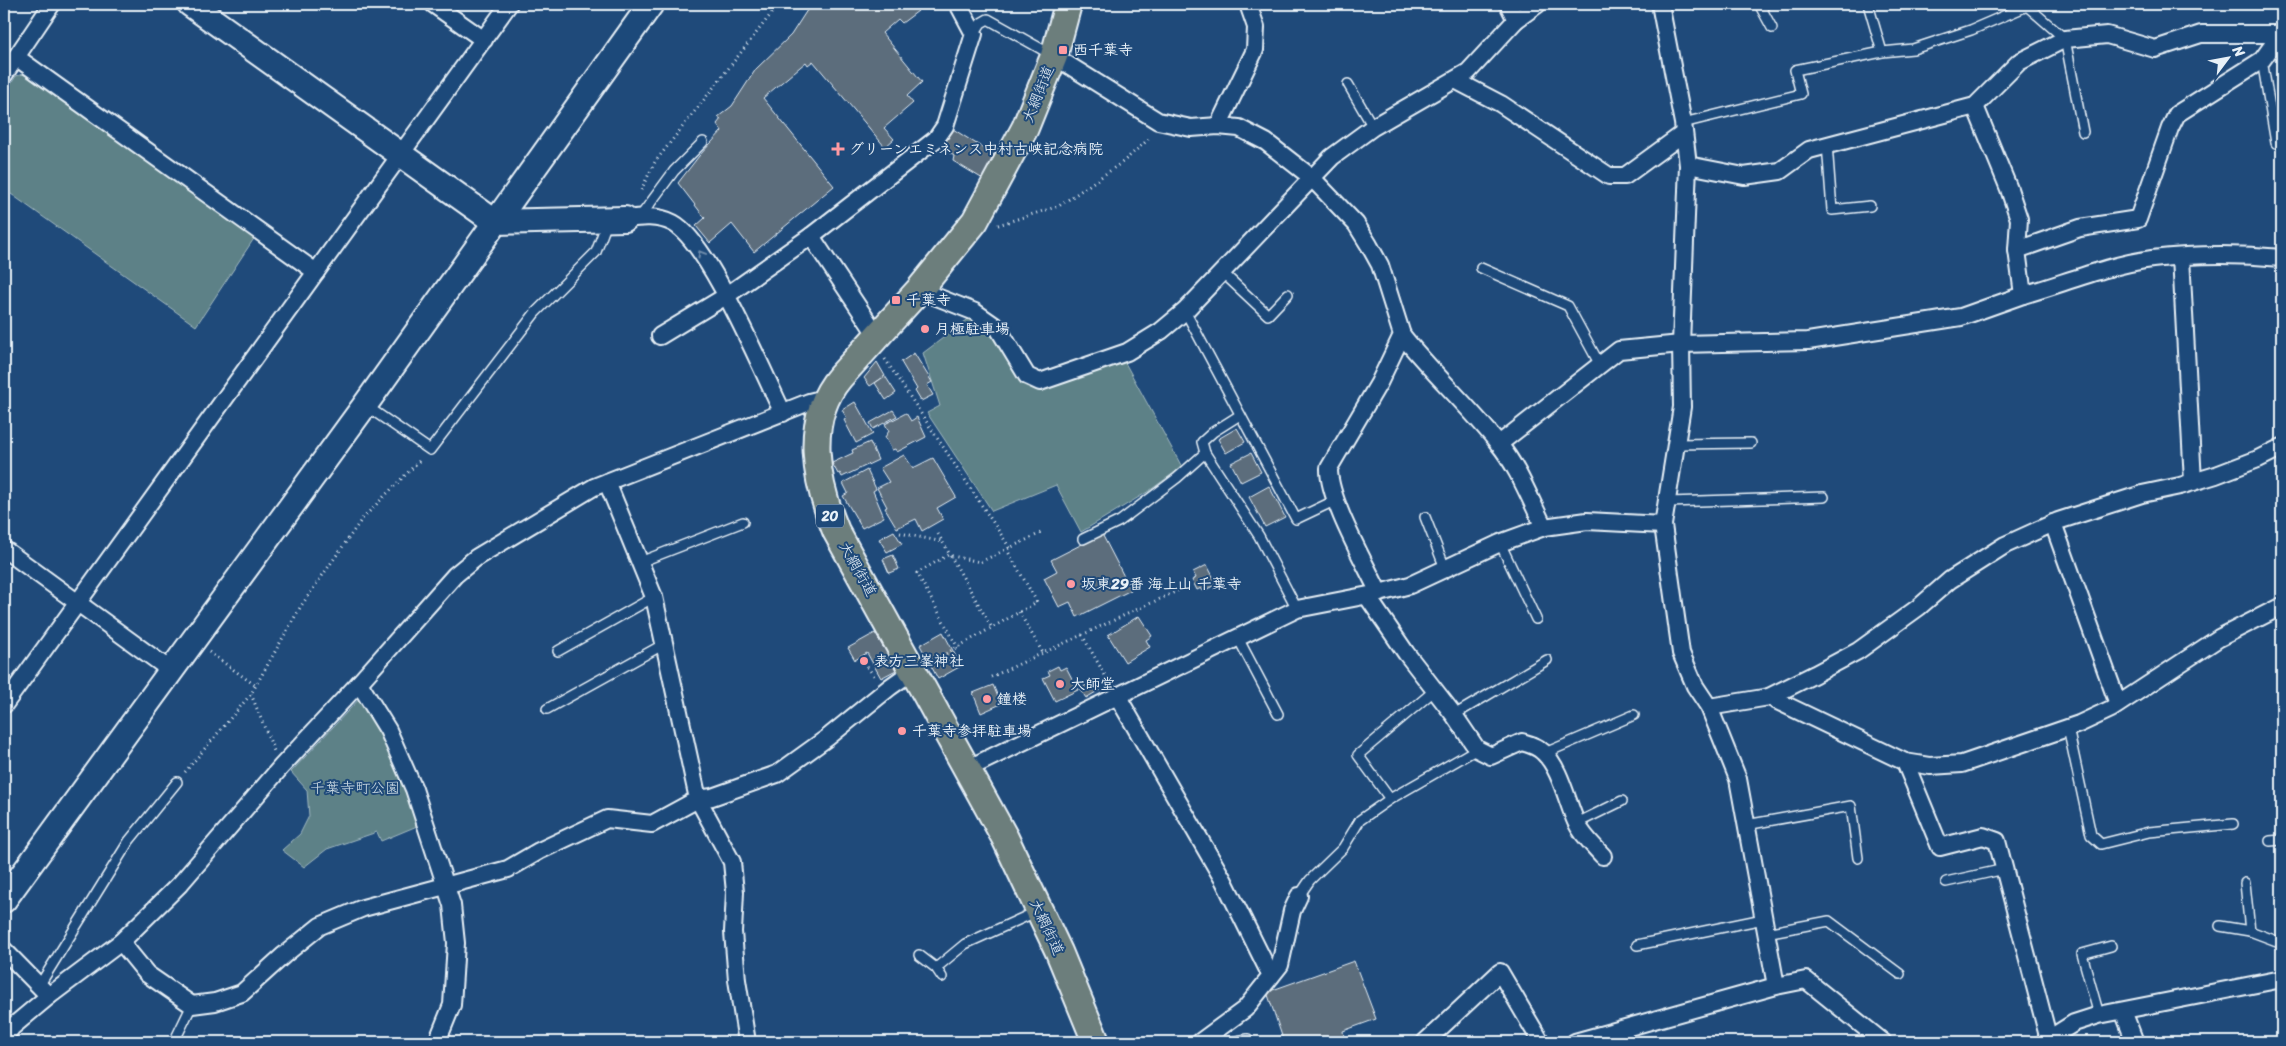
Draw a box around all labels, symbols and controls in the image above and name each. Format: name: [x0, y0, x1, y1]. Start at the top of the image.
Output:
north arrow: [2204, 32, 2254, 82]
place label: 西千葉寺: [1073, 37, 1133, 63]
text: N: [2225, 40, 2252, 62]
marker: 西千葉寺: [1057, 44, 1069, 56]
street label: 大網街道: [1015, 61, 1061, 127]
place label: グリーンエミネンス中村古峡記念病院: [849, 136, 1103, 162]
marker: グリーンエミネンス中村古峡記念病院: [831, 142, 845, 156]
one-way arrow: [698, 251, 708, 260]
place label: 千葉寺: [906, 287, 951, 313]
marker: 千葉寺: [890, 294, 902, 306]
place label: 月極駐車場: [935, 316, 1010, 342]
marker: 月極駐車場: [919, 323, 931, 335]
road number: 20: [816, 504, 844, 528]
street label: 大網街道: [832, 536, 884, 602]
place label: 坂東29番 海上山 千葉寺: [1081, 571, 1242, 597]
marker: 坂東29番 海上山 千葉寺: [1065, 578, 1077, 590]
place label: 表方三峯神社: [874, 648, 964, 674]
marker: 表方三峯神社: [858, 655, 870, 667]
place label: 大師堂: [1070, 671, 1115, 697]
marker: 大師堂: [1054, 678, 1066, 690]
place label: 鐘楼: [997, 686, 1027, 712]
marker: 鐘楼: [981, 693, 993, 705]
place label: 千葉寺参拝駐車場: [912, 718, 1032, 744]
marker: 千葉寺参拝駐車場: [896, 725, 908, 737]
park label: 千葉寺町公園: [310, 775, 400, 801]
street label: 大網街道: [1023, 894, 1071, 960]

